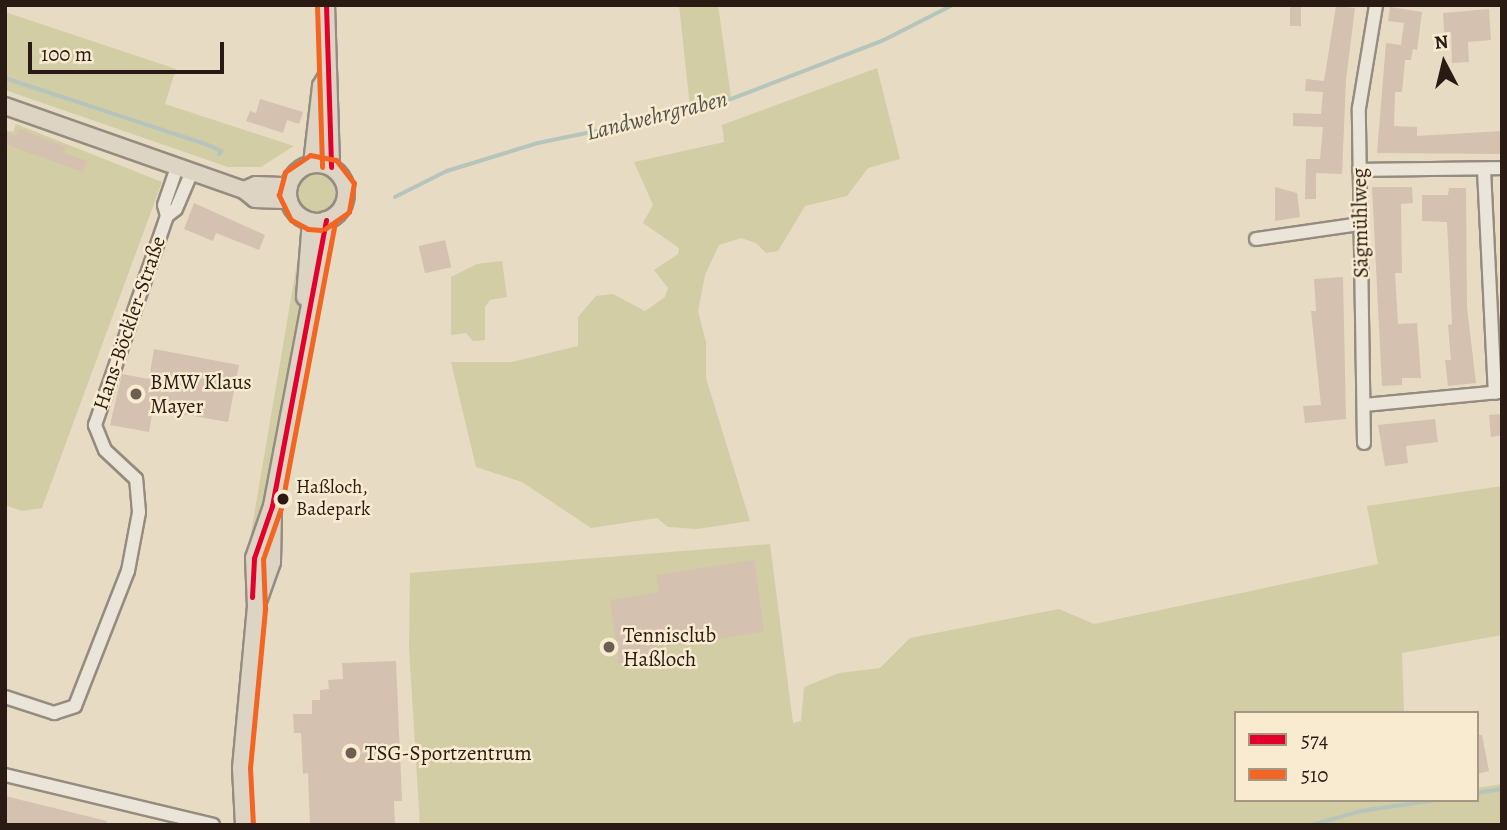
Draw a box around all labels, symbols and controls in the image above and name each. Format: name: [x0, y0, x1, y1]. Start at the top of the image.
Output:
scale bar: [32, 28, 228, 72]
north arrow: [1409, 28, 1479, 98]
text: N: [1433, 28, 1450, 56]
text: 100 m: [41, 40, 92, 68]
water label: Landwehrgraben: [584, 85, 730, 147]
street label: Sägmühlweg: [1346, 168, 1374, 278]
street label: Hans-Böckler-Straße: [87, 233, 171, 413]
place label: BMW Klaus Mayer: [150, 369, 252, 419]
marker: BMW Klaus Mayer: [128, 386, 144, 402]
place label: Haßloch, Badepark: [296, 477, 371, 521]
marker: Haßloch, Badepark: [276, 492, 290, 506]
place label: Tennisclub Haßloch: [623, 622, 716, 672]
marker: Tennisclub Haßloch: [601, 639, 617, 655]
legend: [1234, 711, 1479, 802]
text: 574: [1301, 726, 1328, 754]
place label: TSG-Sportzentrum: [365, 740, 532, 766]
marker: TSG-Sportzentrum: [343, 745, 359, 761]
text: 510: [1301, 761, 1328, 789]

